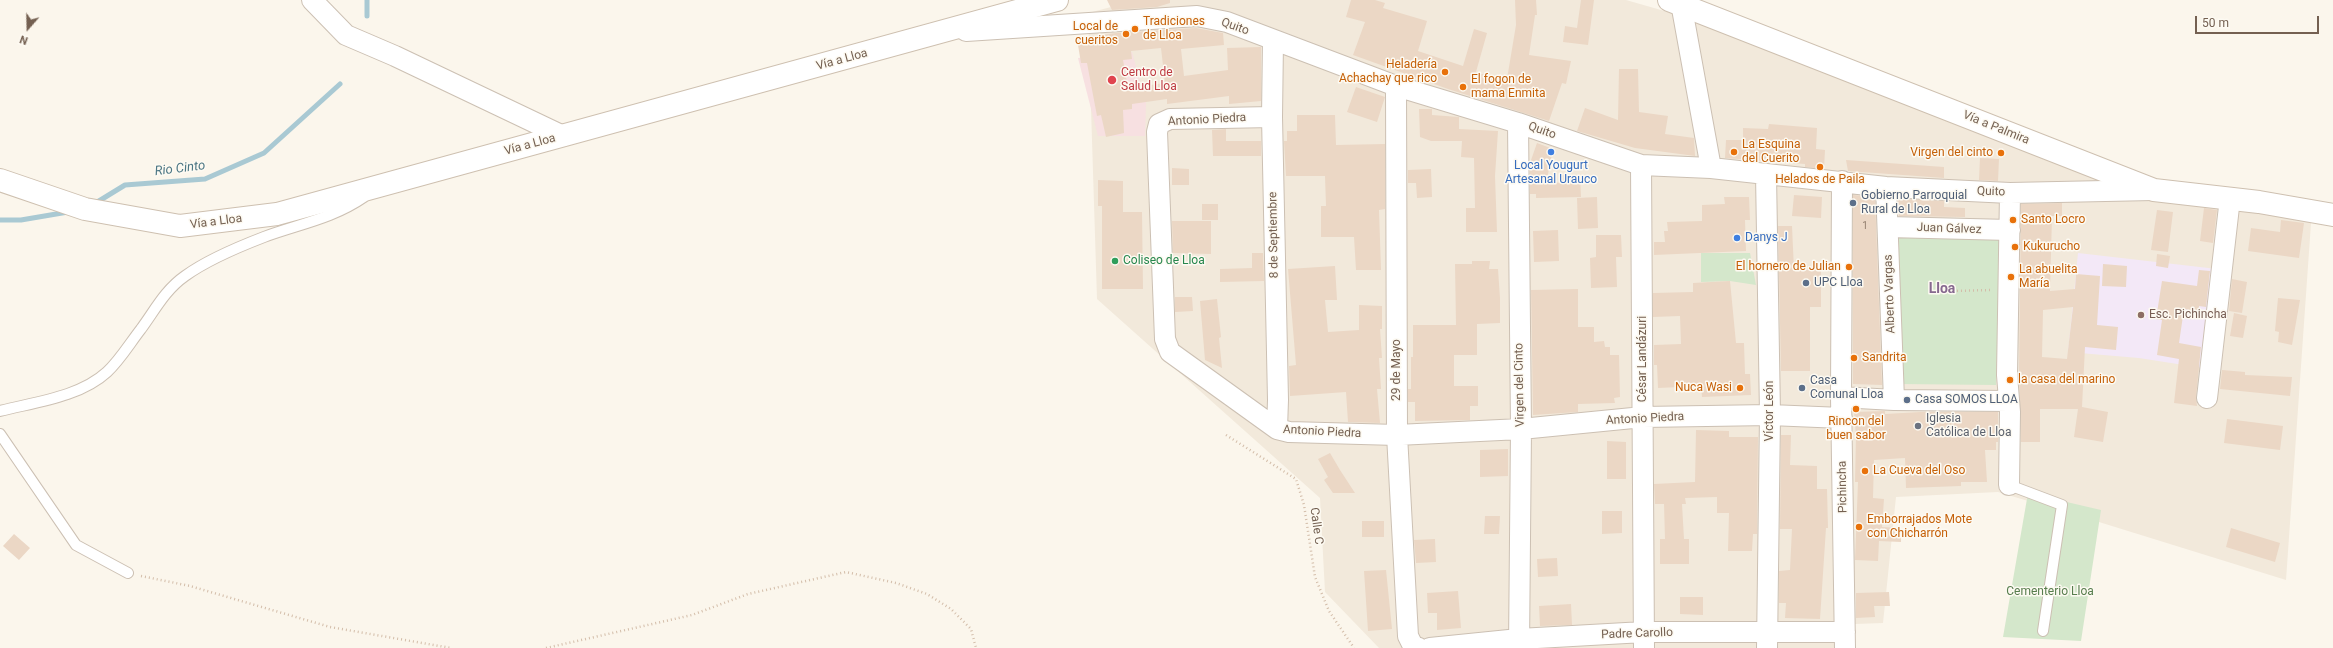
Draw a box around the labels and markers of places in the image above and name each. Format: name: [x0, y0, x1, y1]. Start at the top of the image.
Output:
place label: Tradiciones de Lloa: [1143, 15, 1205, 43]
place label: Local de cueritos: [1073, 20, 1118, 48]
marker: Tradiciones de Lloa: [1130, 24, 1140, 34]
marker: Local de cueritos: [1121, 29, 1131, 39]
place label: Heladería Achachay que rico: [1339, 58, 1437, 86]
place label: Centro de Salud Lloa: [1121, 66, 1177, 94]
marker: Heladería Achachay que rico: [1440, 67, 1450, 77]
place label: El fogon de mama Enmita: [1471, 73, 1545, 101]
marker: Centro de Salud Lloa: [1106, 74, 1118, 86]
marker: El fogon de mama Enmita: [1458, 82, 1468, 92]
place label: La Esquina del Cuerito: [1742, 138, 1800, 166]
place label: Virgen del cinto: [1910, 146, 1993, 160]
marker: Local Yougurt Artesanal Urauco: [1546, 147, 1556, 157]
marker: La Esquina del Cuerito: [1729, 147, 1739, 157]
marker: Virgen del cinto: [1996, 148, 2006, 158]
place label: Local Yougurt Artesanal Urauco: [1505, 159, 1597, 187]
marker: Helados de Paila: [1815, 162, 1825, 172]
place label: Helados de Paila: [1775, 173, 1865, 187]
place label: Gobierno Parroquial Rural de Lloa: [1861, 189, 1967, 217]
marker: Gobierno Parroquial Rural de Lloa: [1848, 198, 1858, 208]
place label: Santo Locro: [2021, 213, 2085, 227]
marker: Santo Locro: [2008, 215, 2018, 225]
place label: Danys J: [1745, 231, 1787, 245]
marker: Danys J: [1732, 233, 1742, 243]
place label: Kukurucho: [2023, 240, 2080, 254]
marker: Kukurucho: [2010, 242, 2020, 252]
place label: Coliseo de Lloa: [1123, 254, 1205, 268]
marker: Coliseo de Lloa: [1110, 256, 1120, 266]
place label: El hornero de Julian: [1736, 260, 1841, 274]
marker: El hornero de Julian: [1844, 262, 1854, 272]
place label: La abuelita María: [2019, 263, 2078, 291]
marker: La abuelita María: [2006, 272, 2016, 282]
place label: UPC Lloa: [1814, 276, 1863, 290]
marker: UPC Lloa: [1801, 278, 1811, 288]
place label: Esc. Pichincha: [2149, 308, 2227, 322]
marker: Esc. Pichincha: [2136, 310, 2146, 320]
place label: Sandrita: [1862, 351, 1906, 365]
marker: Sandrita: [1849, 353, 1859, 363]
place label: la casa del marino: [2018, 373, 2115, 387]
place label: Casa Comunal Lloa: [1810, 374, 1884, 402]
marker: la casa del marino: [2005, 375, 2015, 385]
place label: Nuca Wasi: [1675, 381, 1732, 395]
marker: Nuca Wasi: [1735, 383, 1745, 393]
marker: Casa Comunal Lloa: [1797, 383, 1807, 393]
place label: Casa SOMOS LLOA: [1915, 393, 2018, 407]
marker: Casa SOMOS LLOA: [1902, 395, 1912, 405]
marker: Rincon del buen sabor: [1851, 404, 1861, 414]
place label: Iglesia Católica de Lloa: [1926, 412, 2011, 440]
place label: Rincon del buen sabor: [1826, 415, 1886, 443]
marker: Iglesia Católica de Lloa: [1913, 421, 1923, 431]
place label: La Cueva del Oso: [1873, 464, 1965, 478]
marker: La Cueva del Oso: [1860, 466, 1870, 476]
place label: Emborrajados Mote con Chicharrón: [1867, 513, 1972, 541]
marker: Emborrajados Mote con Chicharrón: [1854, 522, 1864, 532]

